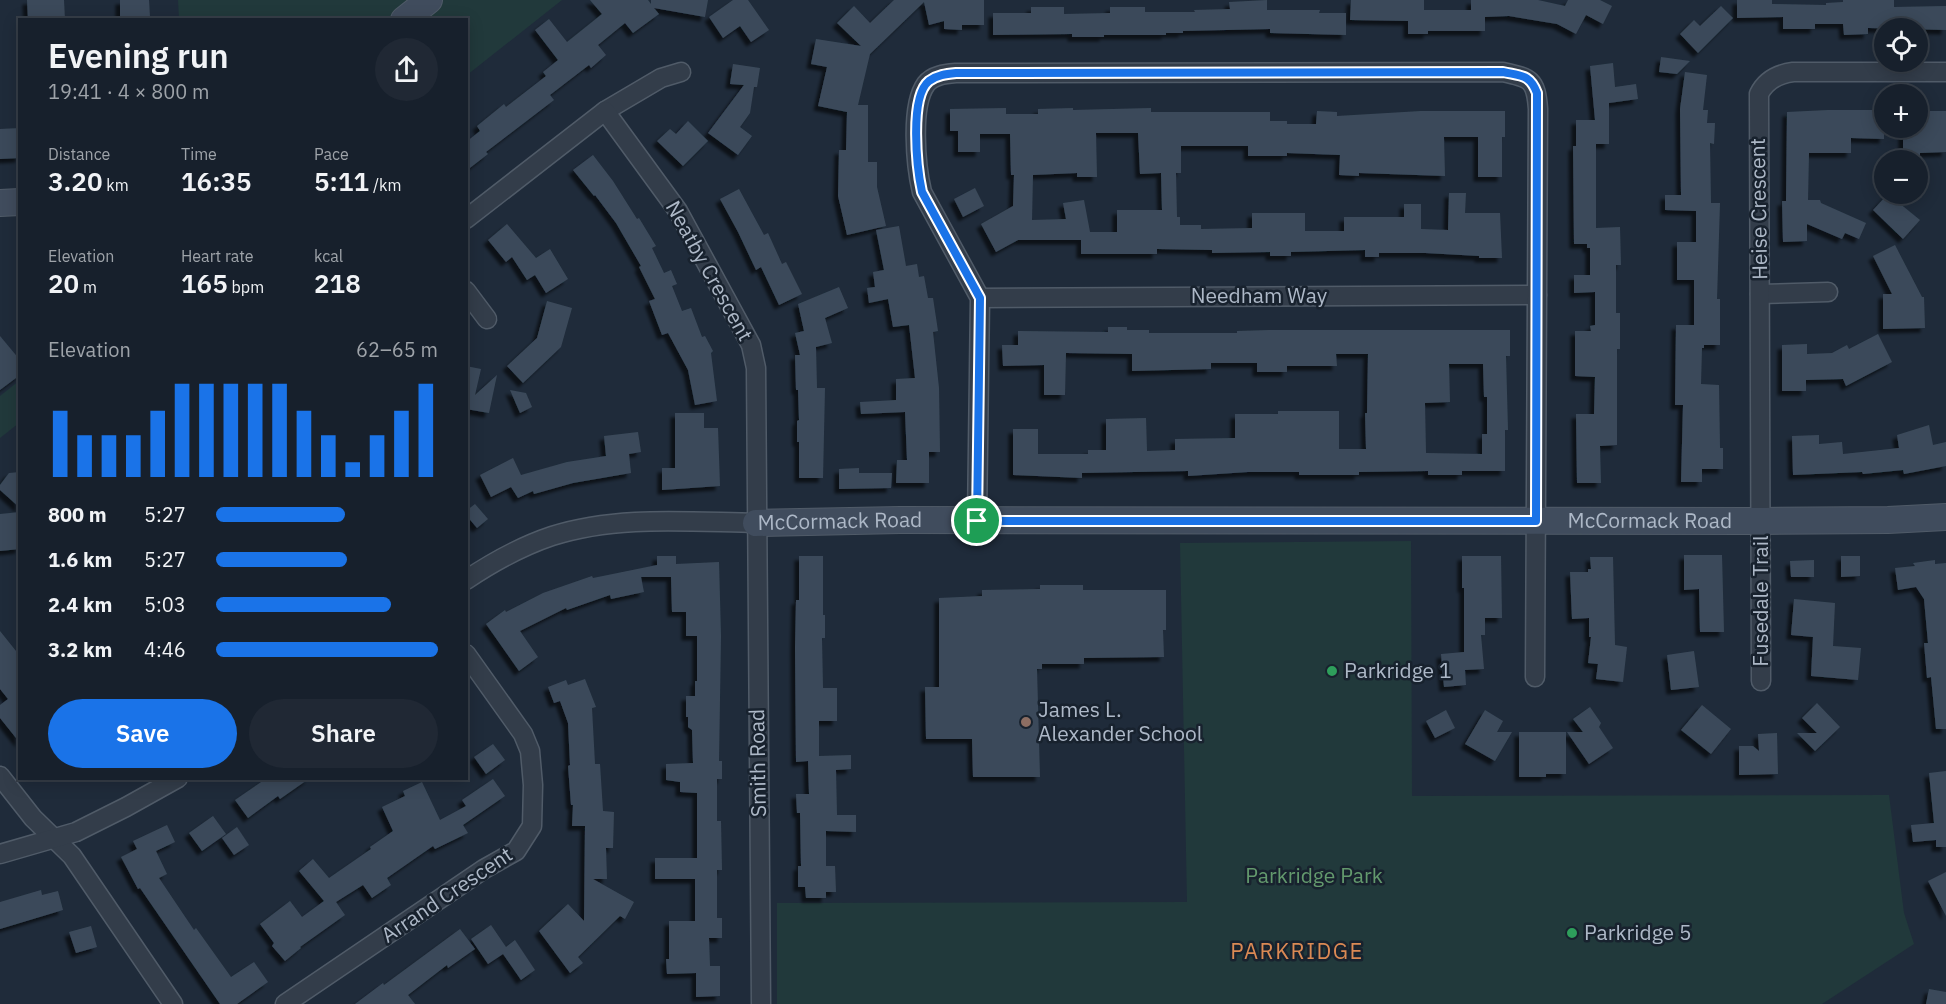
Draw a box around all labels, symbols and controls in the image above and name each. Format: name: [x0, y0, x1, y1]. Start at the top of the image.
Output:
map controls: [1874, 18, 1928, 204]
button: locate: [1874, 18, 1928, 72]
text: Evening run: [48, 34, 229, 77]
button: share: [375, 38, 438, 101]
text: 19:41 · 4 × 800 m: [48, 78, 209, 105]
button: +: [1874, 84, 1928, 138]
street label: Heise Crescent: [1743, 138, 1773, 280]
text: Distance: [48, 144, 110, 164]
text: Time: [181, 144, 217, 164]
text: Pace: [314, 144, 349, 164]
button: −: [1874, 150, 1928, 204]
text: 3.20: [48, 164, 103, 198]
text: 16:35: [181, 164, 252, 198]
text: 5:11: [314, 164, 369, 198]
text: km: [103, 175, 129, 195]
text: /km: [369, 175, 401, 195]
street label: Neatby Crescent: [660, 195, 760, 346]
text: Elevation: [48, 246, 114, 266]
text: Heart rate: [181, 246, 254, 266]
text: kcal: [314, 246, 343, 266]
text: 20: [48, 266, 79, 300]
text: 165: [181, 266, 228, 300]
text: 218: [314, 266, 361, 300]
text: m: [79, 277, 97, 297]
text: bpm: [228, 277, 264, 297]
street label: Needham Way: [1191, 281, 1328, 309]
text: Elevation: [48, 336, 131, 363]
text: 62–65 m: [356, 336, 438, 363]
pin: [951, 495, 1002, 546]
text: 800 m: [48, 501, 107, 528]
text: 5:27: [144, 501, 186, 528]
icon: arrive: [960, 504, 993, 537]
street label: McCormack Road: [757, 505, 922, 536]
street label: McCormack Road: [1568, 506, 1732, 534]
street label: Fusedale Trail: [1746, 535, 1774, 667]
text: 1.6 km: [48, 546, 112, 573]
text: 5:27: [144, 546, 186, 573]
text: 2.4 km: [48, 591, 112, 618]
text: 5:03: [144, 591, 186, 618]
text: 3.2 km: [48, 636, 112, 663]
text: 4:46: [144, 636, 186, 663]
place label: Parkridge 1: [1344, 656, 1452, 684]
marker: Parkridge 1: [1325, 664, 1339, 678]
place label: James L. Alexander School: [1038, 695, 1203, 747]
button: Save: [48, 699, 237, 768]
button: Share: [249, 699, 438, 768]
street label: Smith Road: [742, 709, 772, 817]
marker: James L. Alexander School: [1019, 715, 1033, 729]
street label: Arrand Crescent: [375, 840, 518, 948]
park label: Parkridge Park: [1245, 861, 1383, 889]
place label: Parkridge 5: [1584, 918, 1692, 946]
marker: Parkridge 5: [1565, 926, 1579, 940]
district label: PARKRIDGE: [1230, 936, 1364, 965]

